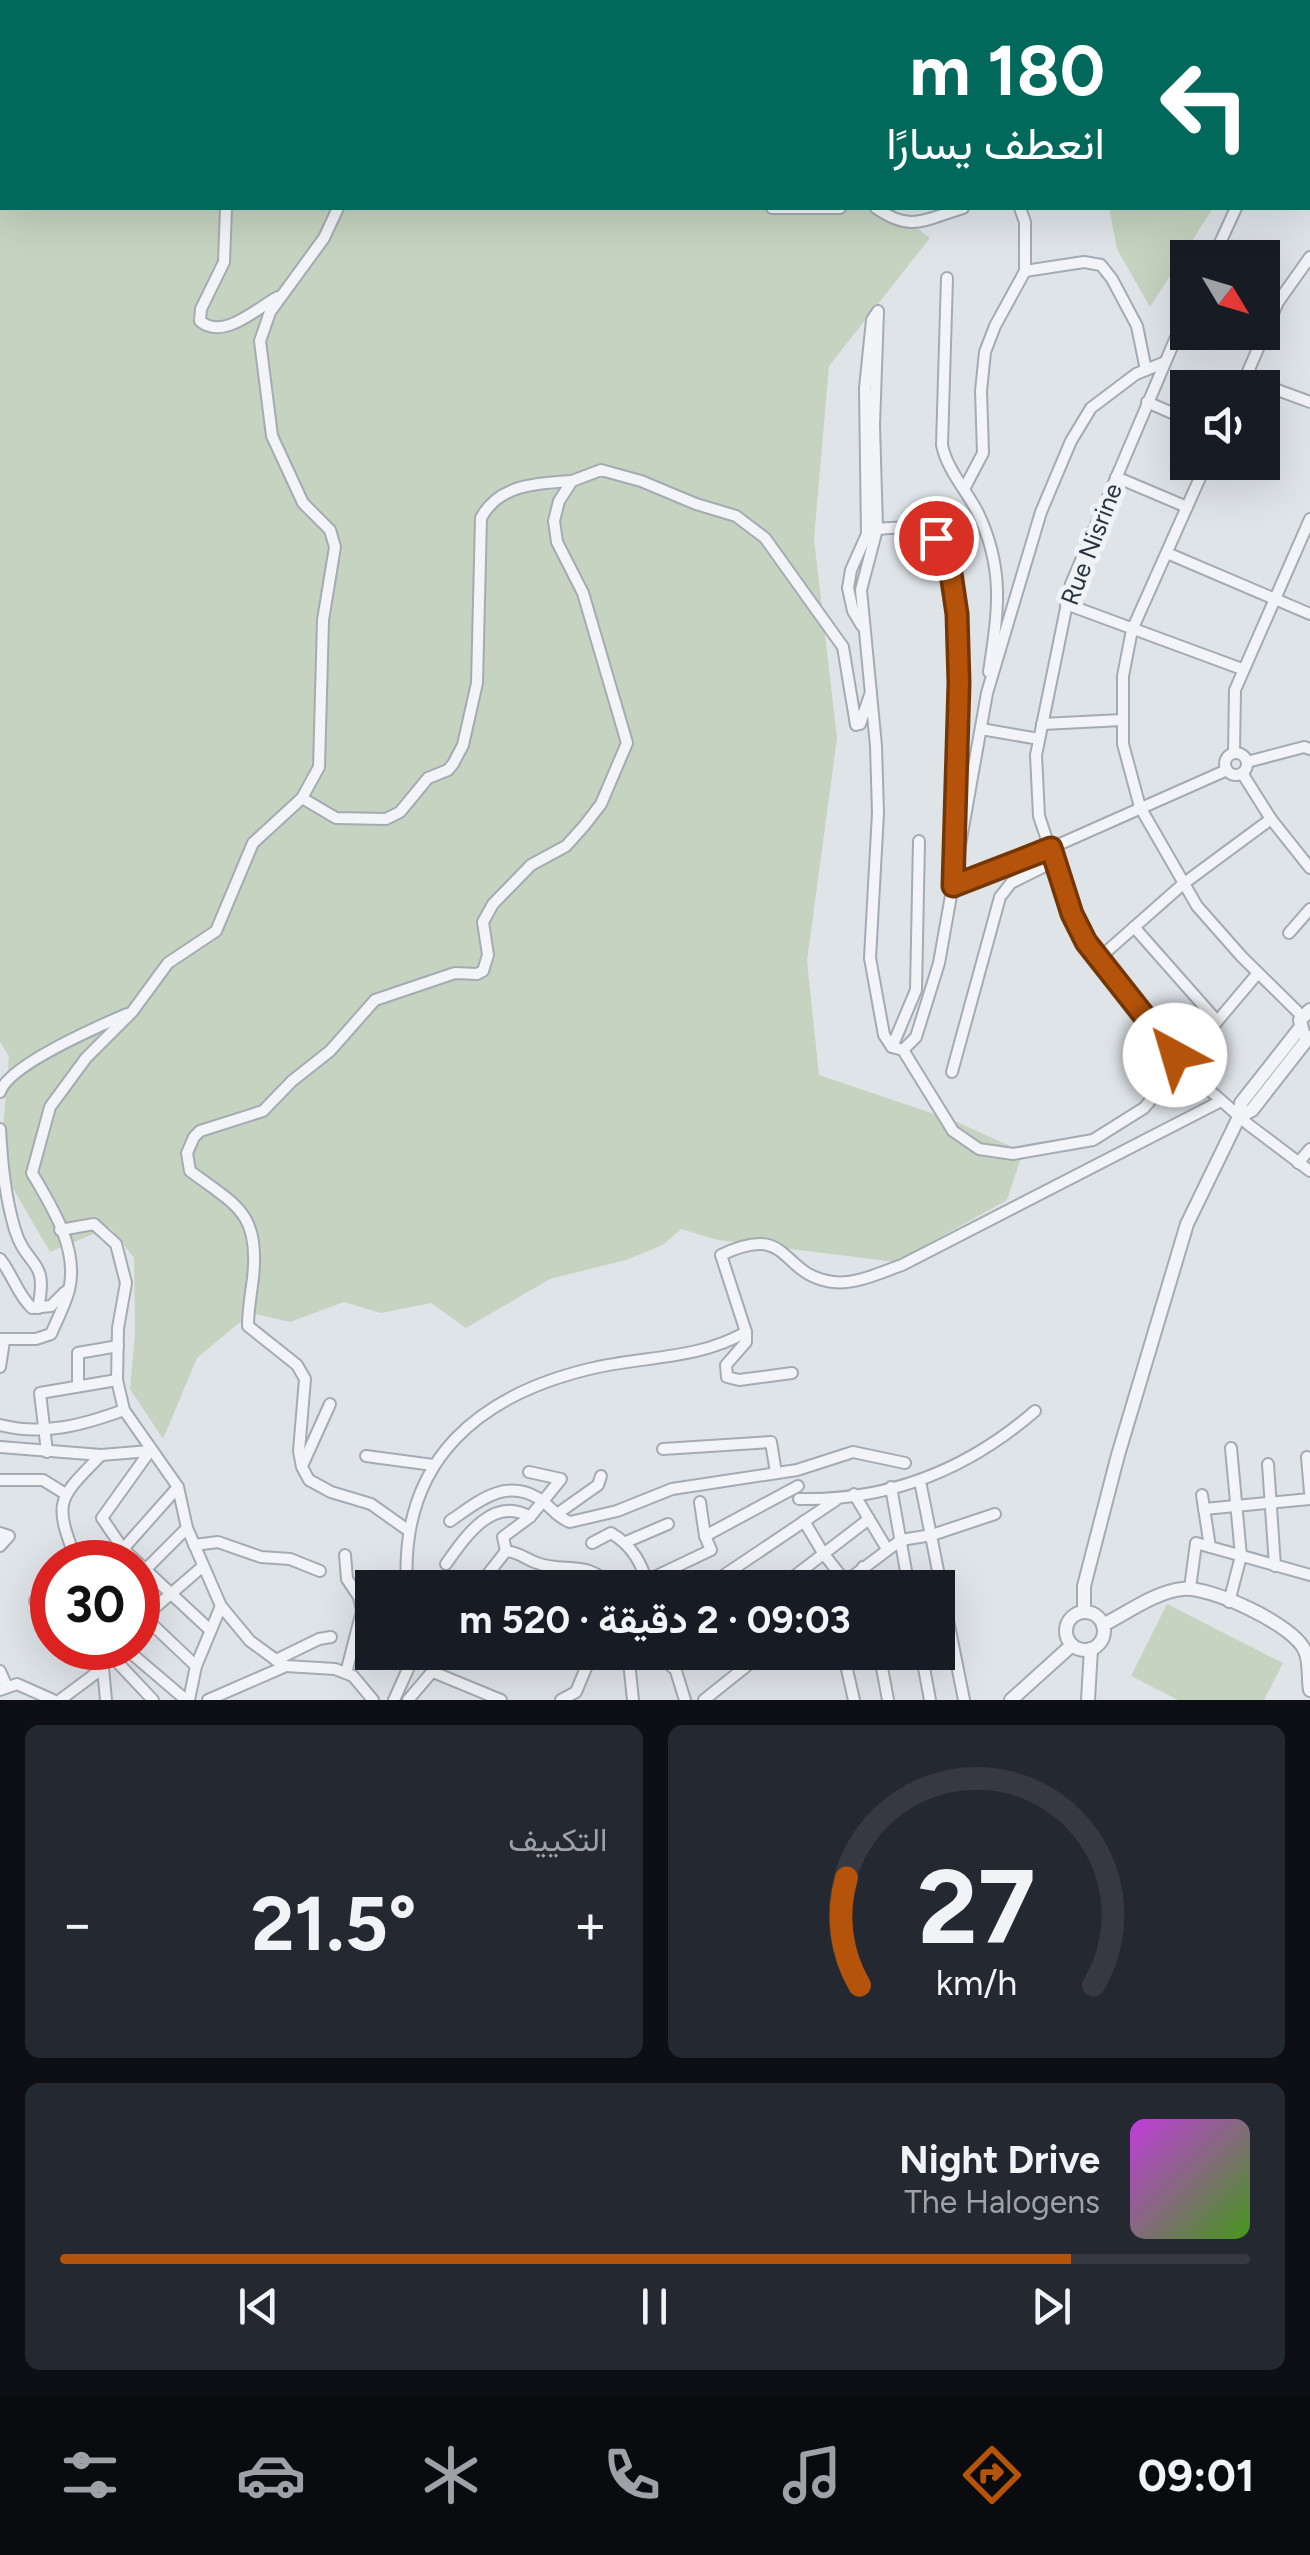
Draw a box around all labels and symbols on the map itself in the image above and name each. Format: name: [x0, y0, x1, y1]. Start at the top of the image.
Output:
north arrow: [1170, 240, 1280, 350]
street label: Rue Nisrine: [1054, 479, 1128, 609]
pin: [894, 496, 979, 581]
position arrow: [1123, 1003, 1227, 1107]
speed limit sign: 30: [30, 1540, 160, 1670]

